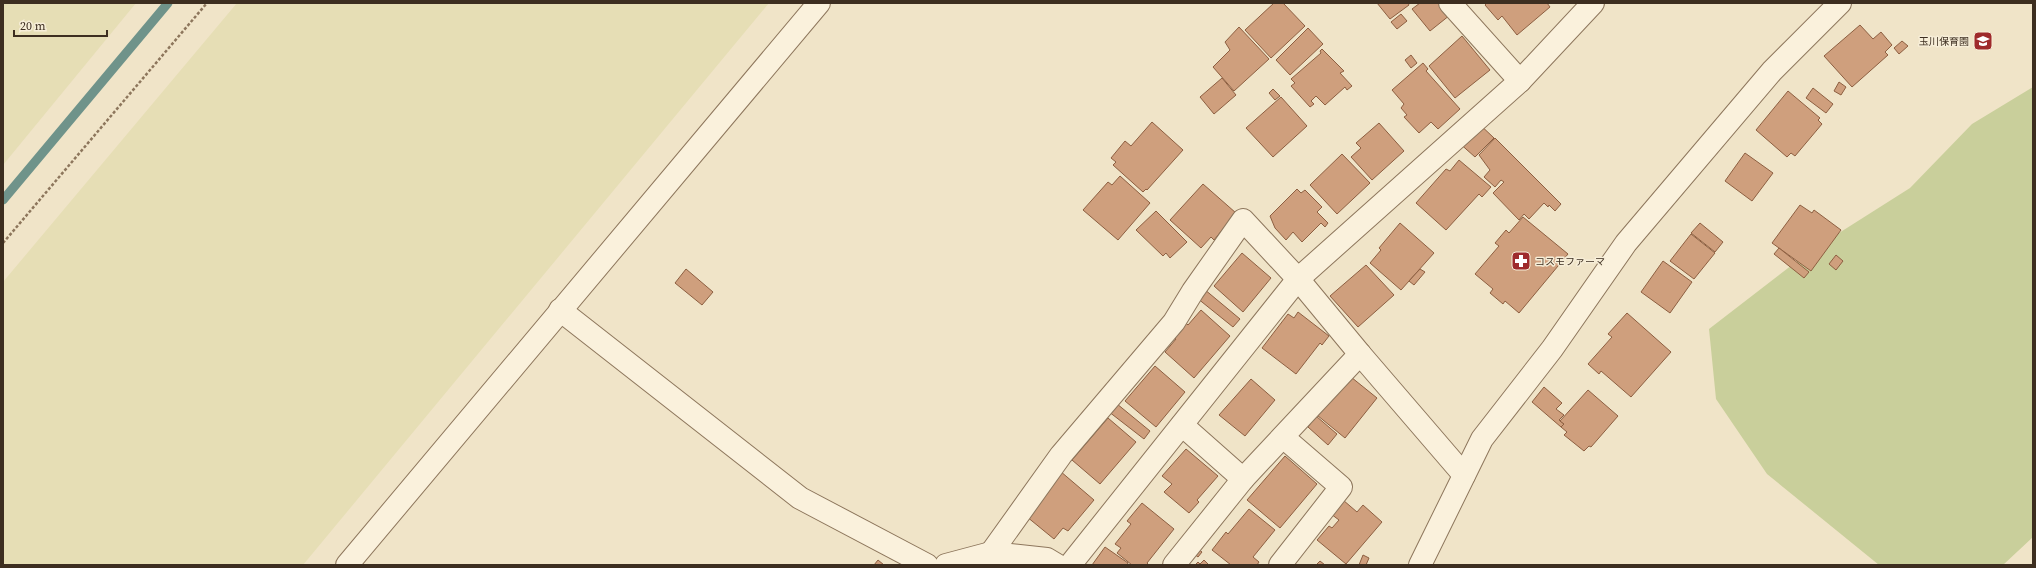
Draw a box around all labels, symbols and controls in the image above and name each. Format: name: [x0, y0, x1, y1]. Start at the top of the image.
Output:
scale bar: [14, 12, 107, 38]
text: 20 m: [20, 18, 46, 34]
school or university icon: 玉川保育園: [1972, 30, 1994, 52]
place label: 玉川保育園: [1919, 35, 1969, 48]
pharmacy icon: コスモファーマ: [1510, 250, 1532, 272]
place label: コスモファーマ: [1535, 255, 1605, 268]

